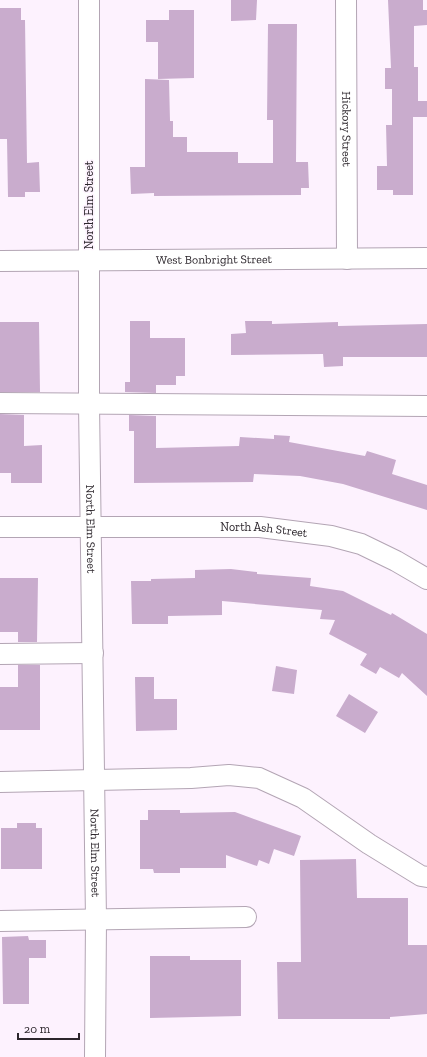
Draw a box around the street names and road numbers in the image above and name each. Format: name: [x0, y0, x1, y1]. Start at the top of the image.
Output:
street label: Hickory Street: [339, 91, 354, 167]
street label: North Elm Street: [82, 160, 96, 249]
street label: West Bonbright Street: [156, 252, 273, 267]
street label: North Elm Street: [83, 485, 98, 574]
street label: North Ash Street: [220, 520, 309, 540]
street label: North Elm Street: [87, 809, 103, 898]

